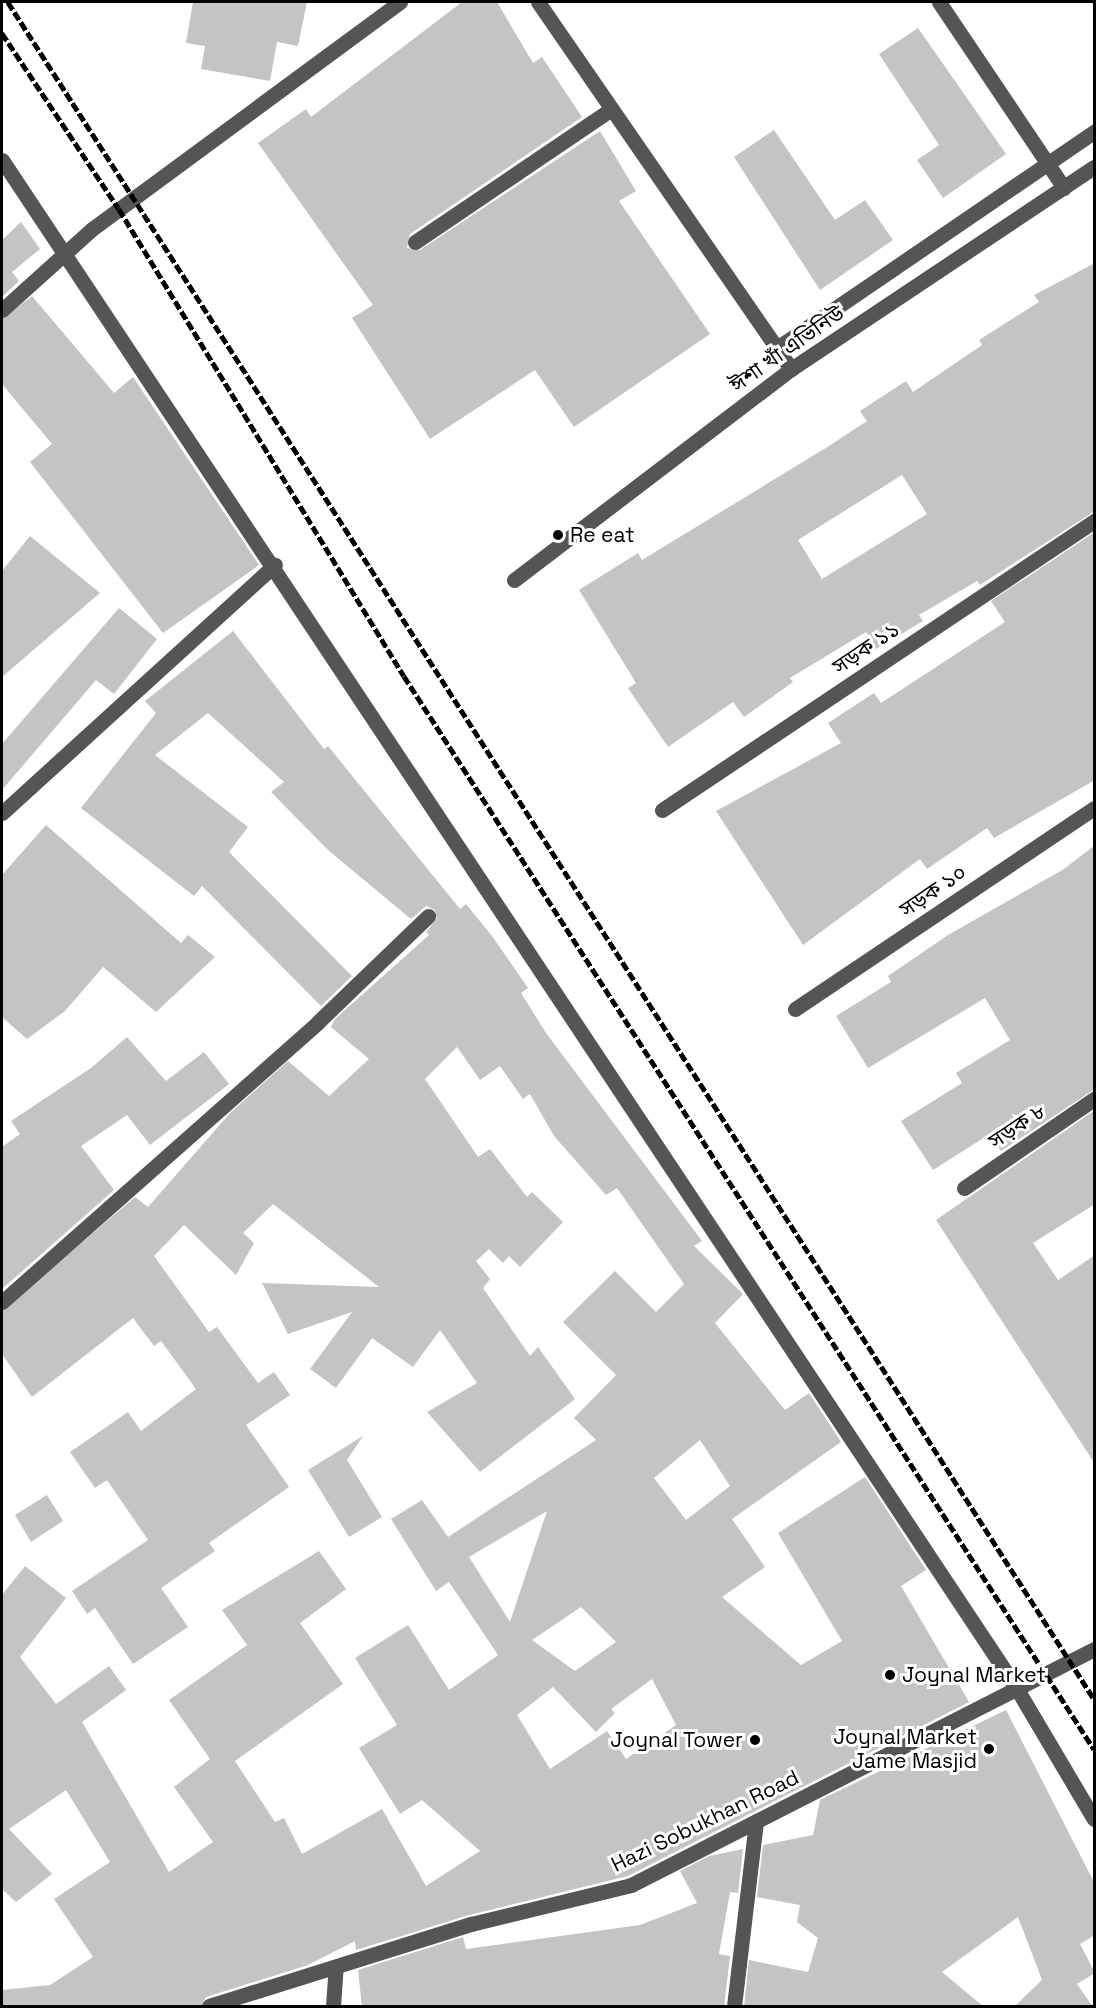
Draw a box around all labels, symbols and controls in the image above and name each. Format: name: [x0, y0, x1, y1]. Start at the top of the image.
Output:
street label: ঈশা খাঁ এভিনিউ: [725, 300, 849, 398]
place label: Re eat: [570, 522, 635, 548]
marker: Re eat: [551, 528, 565, 542]
street label: সড়ক ১১: [828, 617, 904, 679]
street label: সড়ক ১০: [895, 860, 971, 922]
street label: সড়ক ৮: [984, 1098, 1050, 1154]
place label: Joynal Market: [902, 1662, 1046, 1688]
marker: Joynal Market: [883, 1668, 897, 1682]
place label: Joynal Market Jame Masjid: [833, 1724, 977, 1774]
place label: Joynal Tower: [610, 1727, 743, 1753]
marker: Joynal Tower: [748, 1733, 762, 1747]
marker: Joynal Market Jame Masjid: [982, 1742, 996, 1756]
street label: Hazi Sobukhan Road: [607, 1765, 803, 1877]

